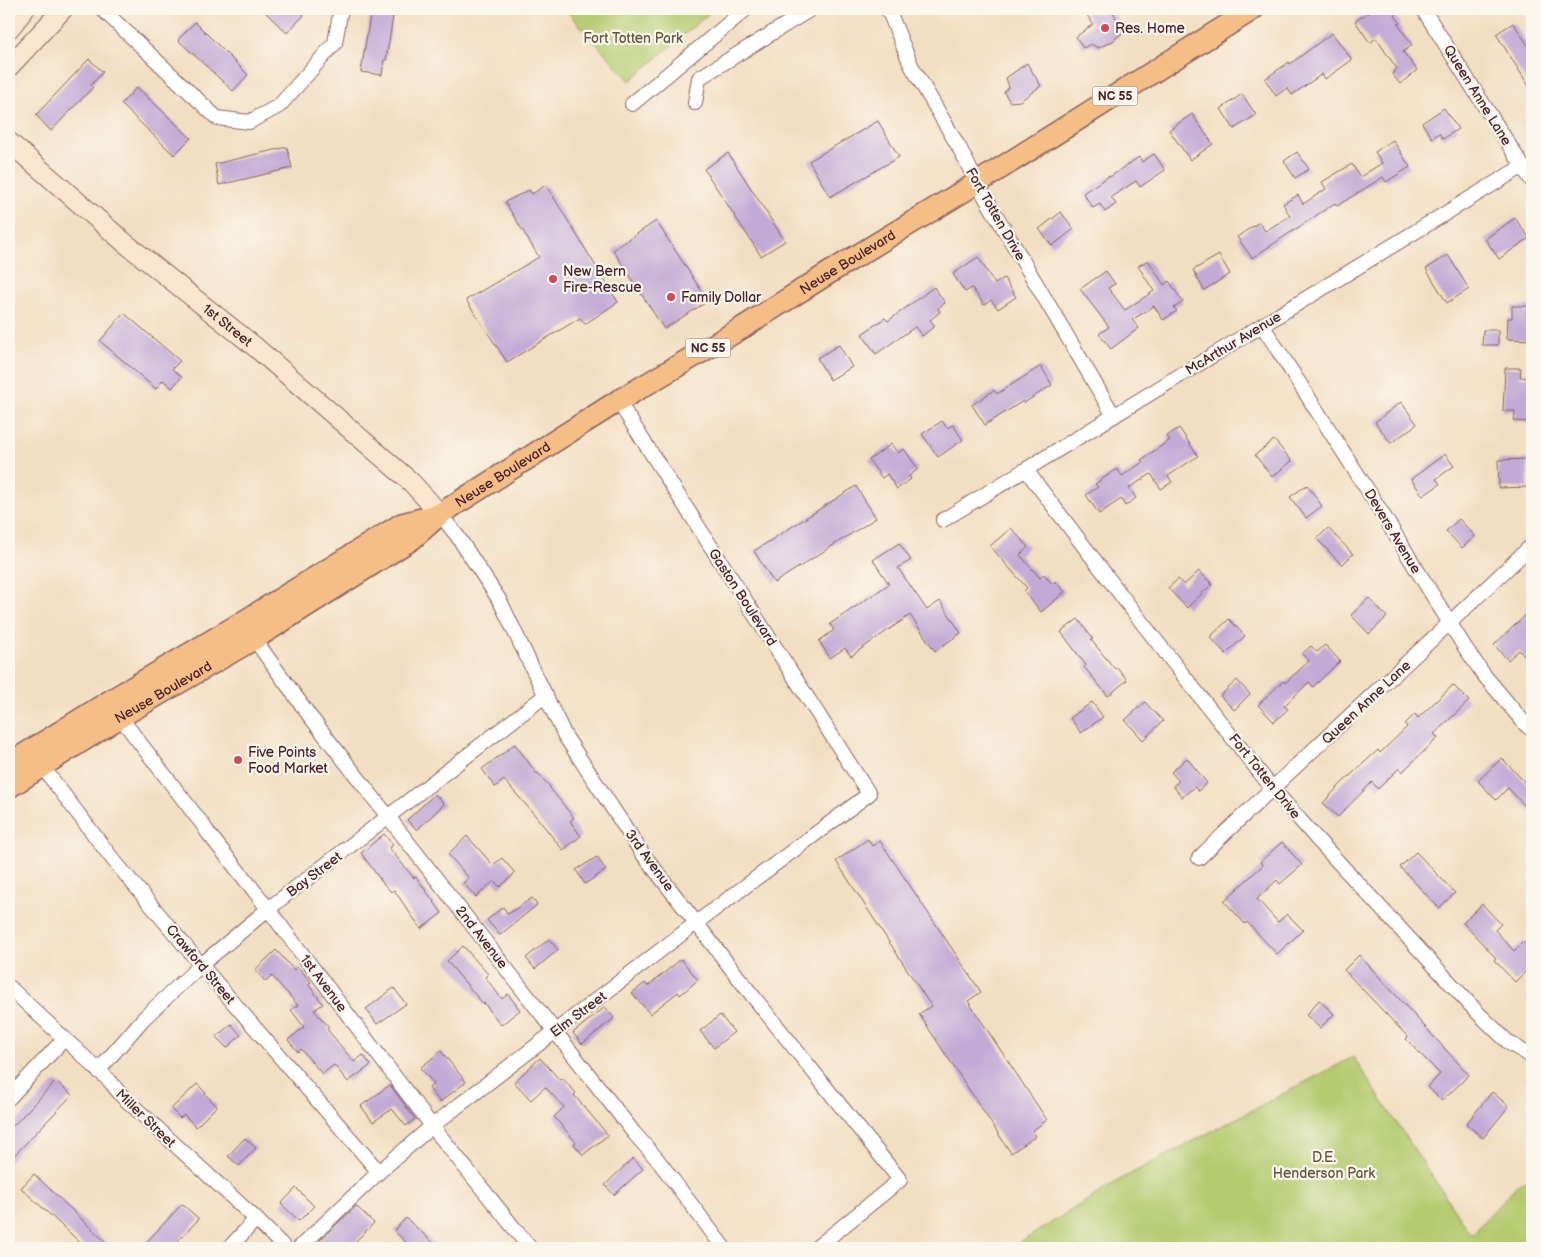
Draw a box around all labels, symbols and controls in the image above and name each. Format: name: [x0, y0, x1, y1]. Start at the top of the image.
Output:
place label: Res. Home: [1115, 20, 1185, 37]
marker: Res. Home: [1099, 22, 1111, 34]
park label: Fort Totten Park: [583, 30, 683, 47]
street label: Queen Anne Lane: [1440, 42, 1515, 149]
road number: NC 55: [1092, 86, 1138, 105]
street label: Fort Totten Drive: [962, 165, 1029, 264]
street label: Neuse Boulevard: [797, 226, 899, 298]
place label: New Bern Fire-Rescue: [563, 263, 642, 296]
marker: New Bern Fire-Rescue: [547, 273, 559, 285]
place label: Family Dollar: [681, 289, 762, 306]
marker: Family Dollar: [665, 291, 677, 303]
street label: 1st Street: [199, 300, 256, 351]
street label: McArthur Avenue: [1182, 308, 1284, 379]
road number: NC 55: [686, 338, 730, 358]
street label: Neuse Boulevard: [452, 438, 554, 511]
street label: Devers Avenue: [1361, 486, 1425, 577]
street label: Gaston Boulevard: [705, 545, 780, 649]
street label: Queen Anne Lane: [1318, 657, 1414, 748]
street label: Neuse Boulevard: [112, 658, 215, 727]
street label: Fort Totten Drive: [1225, 730, 1304, 822]
place label: Five Points Food Market: [248, 744, 329, 777]
marker: Five Points Food Market: [232, 754, 244, 766]
street label: 3rd Avenue: [622, 826, 678, 894]
street label: Bay Street: [283, 848, 346, 901]
street label: 2nd Avenue: [452, 903, 511, 972]
street label: Crawford Street: [162, 921, 239, 1008]
street label: 1st Avenue: [297, 951, 351, 1015]
street label: Elm Street: [547, 987, 610, 1041]
street label: Miller Street: [112, 1086, 180, 1152]
park label: D.E. Henderson Park: [1273, 1149, 1375, 1182]

